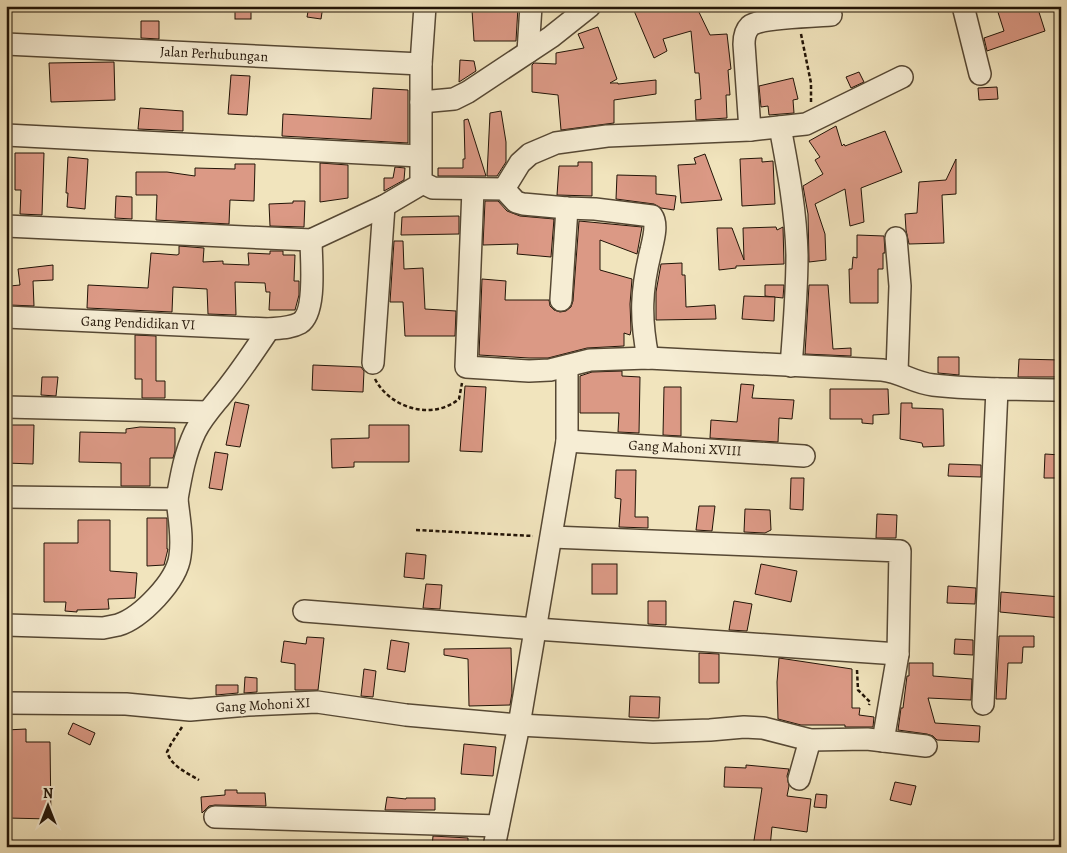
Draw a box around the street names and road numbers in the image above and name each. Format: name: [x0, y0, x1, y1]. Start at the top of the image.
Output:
street label: Jalan Perhubungan: [159, 42, 269, 66]
street label: Gang Pendidikan VI: [81, 312, 195, 334]
street label: Gang Mahoni XVIII: [628, 436, 742, 460]
street label: Gang Mohoni XI: [215, 693, 311, 717]

